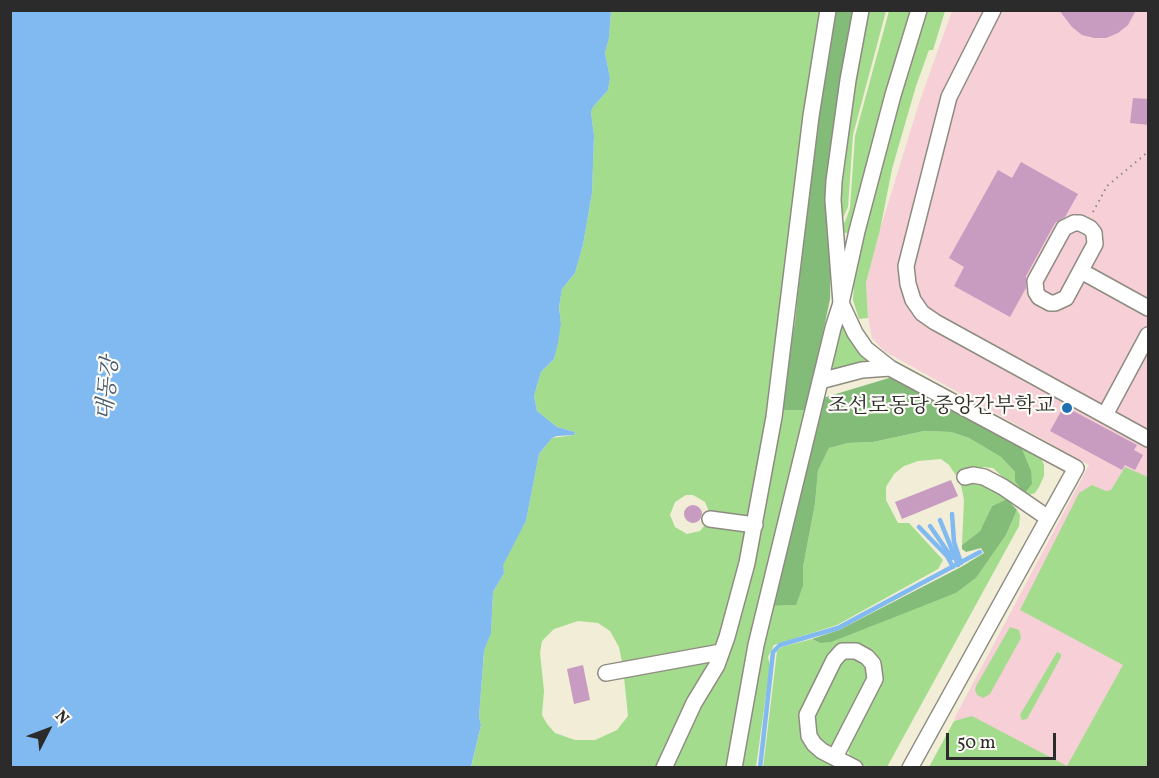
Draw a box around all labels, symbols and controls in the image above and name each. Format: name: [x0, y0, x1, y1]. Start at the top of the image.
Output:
water label: 대동강: [94, 356, 126, 422]
place label: 조선로동당 중앙간부학교: [828, 395, 1055, 421]
marker: 조선로동당 중앙간부학교: [1060, 401, 1074, 415]
north arrow: [18, 700, 78, 760]
text: N: [49, 706, 73, 730]
scale bar: [949, 721, 1058, 759]
text: 50 m: [957, 731, 996, 756]

